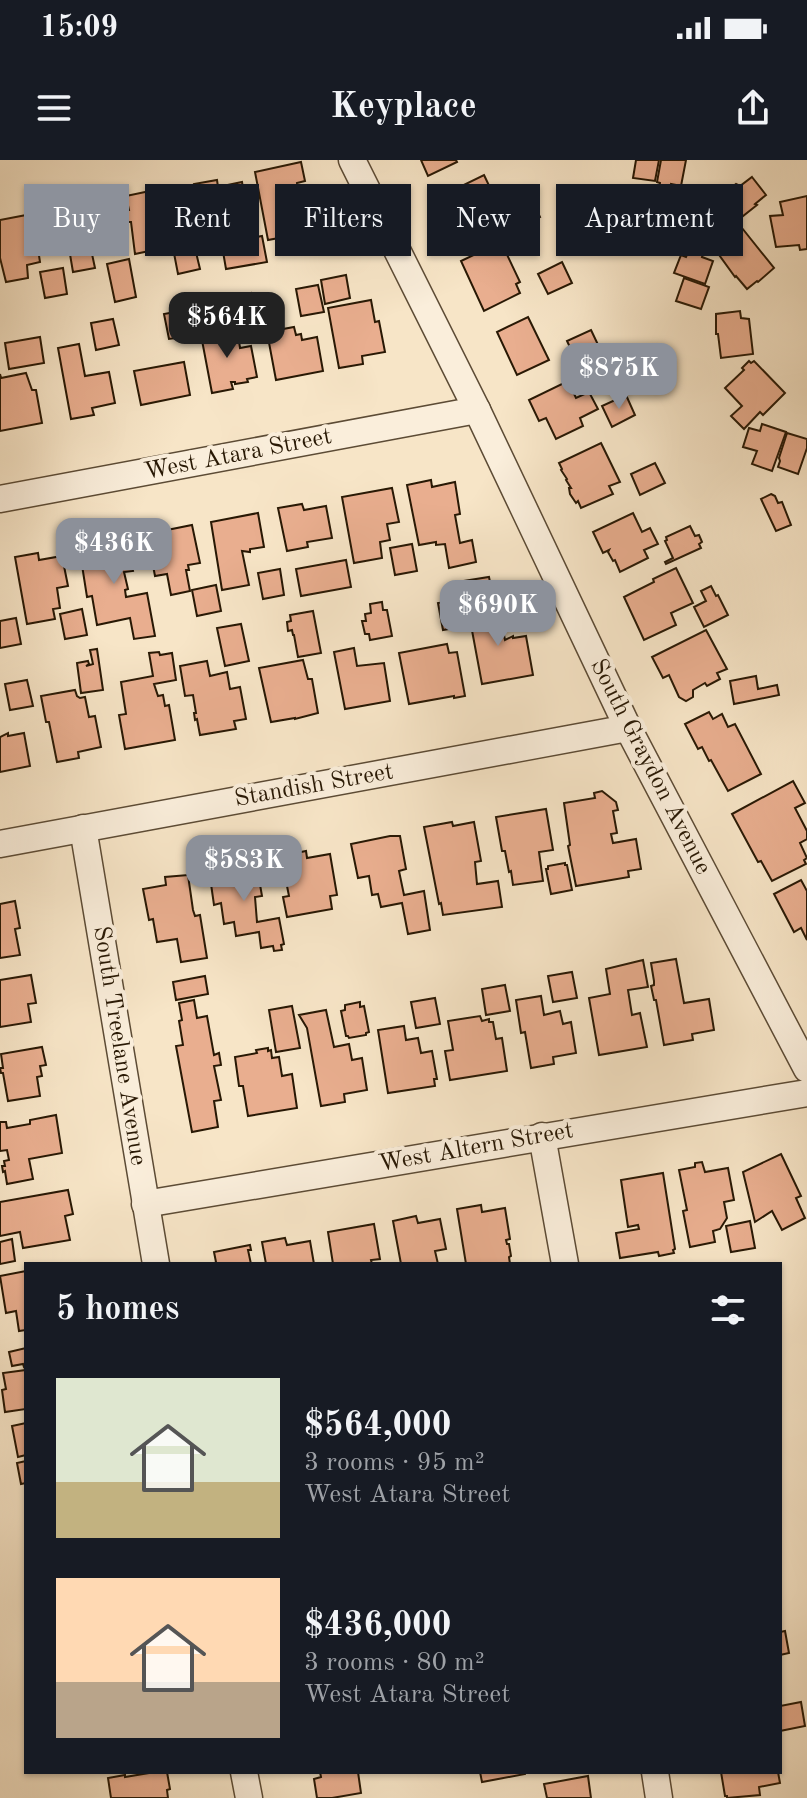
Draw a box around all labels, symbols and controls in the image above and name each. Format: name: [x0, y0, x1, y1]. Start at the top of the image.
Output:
text: 15:09: [40, 13, 118, 43]
icon: menu: [32, 86, 76, 130]
icon: share: [731, 86, 775, 130]
text: Keyplace: [330, 90, 477, 126]
chip: Buy: [24, 184, 129, 256]
chip: Rent: [145, 184, 259, 256]
chip: Filters: [275, 184, 411, 256]
chip: New: [427, 184, 540, 256]
chip: Apartment: [556, 184, 743, 256]
pin: $564K: [171, 292, 283, 360]
text: $564K: [187, 305, 267, 331]
pin: $875K: [563, 343, 675, 411]
text: $875K: [579, 356, 659, 382]
street label: West Atara Street: [142, 425, 334, 485]
pin: $436K: [58, 518, 170, 586]
text: $436K: [74, 531, 154, 557]
pin: $690K: [442, 580, 554, 648]
text: $690K: [458, 593, 538, 619]
street label: South Graydon Avenue: [585, 655, 715, 879]
street label: Standish Street: [233, 760, 395, 812]
pin: $583K: [188, 835, 300, 903]
text: $583K: [204, 848, 284, 874]
street label: South Treelane Avenue: [88, 925, 150, 1167]
street label: West Altern Street: [377, 1119, 575, 1177]
icon: filters: [706, 1288, 750, 1332]
text: 5 homes: [56, 1293, 179, 1327]
text: $564,000: [304, 1409, 452, 1443]
icon: home: [120, 1410, 216, 1506]
text: 3 rooms · 95 m²: [304, 1450, 485, 1476]
text: West Atara Street: [304, 1482, 510, 1508]
text: $436,000: [304, 1609, 452, 1643]
icon: home: [120, 1610, 216, 1706]
text: 3 rooms · 80 m²: [304, 1650, 485, 1676]
text: West Atara Street: [304, 1682, 510, 1708]

